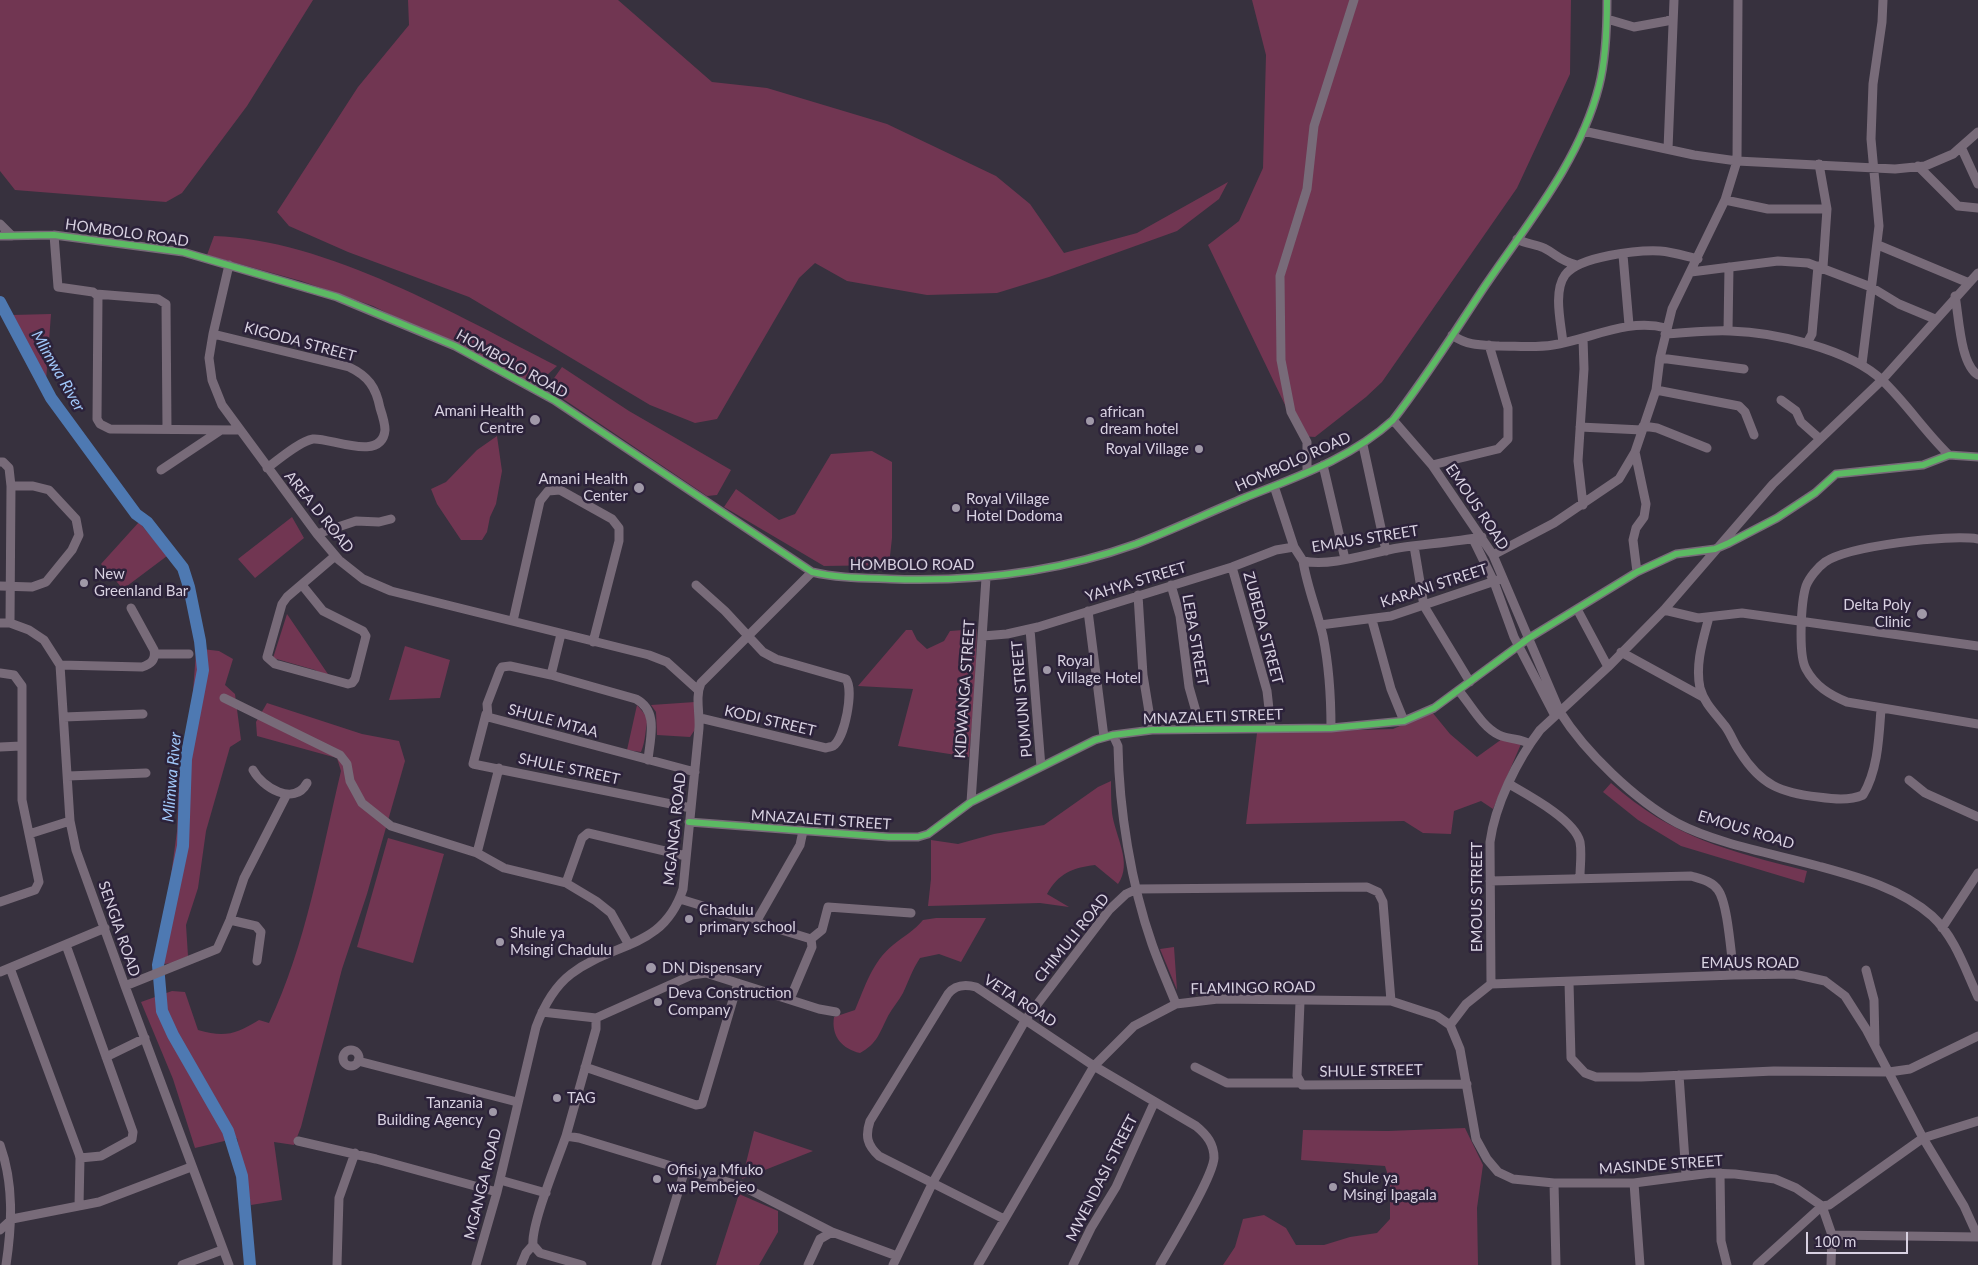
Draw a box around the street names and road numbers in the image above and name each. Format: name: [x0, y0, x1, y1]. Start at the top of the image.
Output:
street label: HOMBOLO ROAD: [64, 215, 190, 251]
street label: KIGODA STREET: [242, 318, 358, 366]
street label: HOMBOLO ROAD: [453, 326, 571, 402]
street label: HOMBOLO ROAD: [1232, 428, 1354, 496]
street label: EMOUS ROAD: [1442, 460, 1512, 554]
street label: AREA D ROAD: [281, 467, 357, 557]
street label: EMAUS STREET: [1310, 522, 1420, 556]
street label: HOMBOLO ROAD: [850, 556, 974, 574]
street label: YAHYA STREET: [1083, 558, 1189, 606]
street label: KARANI STREET: [1378, 560, 1490, 612]
street label: ZUBEDA STREET: [1239, 570, 1287, 686]
street label: LEBA STREET: [1178, 593, 1212, 687]
street label: KIDWANGA STREET: [951, 619, 979, 759]
street label: PUMUNI STREET: [1008, 640, 1036, 758]
street label: SHULE MTAA: [506, 700, 600, 742]
street label: KODI STREET: [723, 702, 817, 740]
street label: MNAZALETI STREET: [1142, 706, 1284, 728]
street label: SHULE STREET: [517, 749, 621, 789]
street label: MGANGA ROAD: [660, 771, 690, 887]
street label: MNAZALETI STREET: [750, 806, 892, 834]
street label: EMOUS ROAD: [1695, 807, 1797, 853]
street label: EMOUS STREET: [1468, 842, 1486, 952]
street label: SENGIA ROAD: [94, 879, 144, 979]
street label: CHIMULI ROAD: [1031, 890, 1113, 986]
street label: EMAUS ROAD: [1701, 954, 1799, 972]
street label: VETA ROAD: [980, 971, 1060, 1031]
street label: FLAMINGO ROAD: [1190, 978, 1316, 998]
street label: SHULE STREET: [1319, 1061, 1423, 1081]
street label: MWENDASI STREET: [1062, 1112, 1142, 1244]
street label: MGANGA ROAD: [460, 1127, 506, 1241]
street label: MASINDE STREET: [1598, 1152, 1724, 1178]

